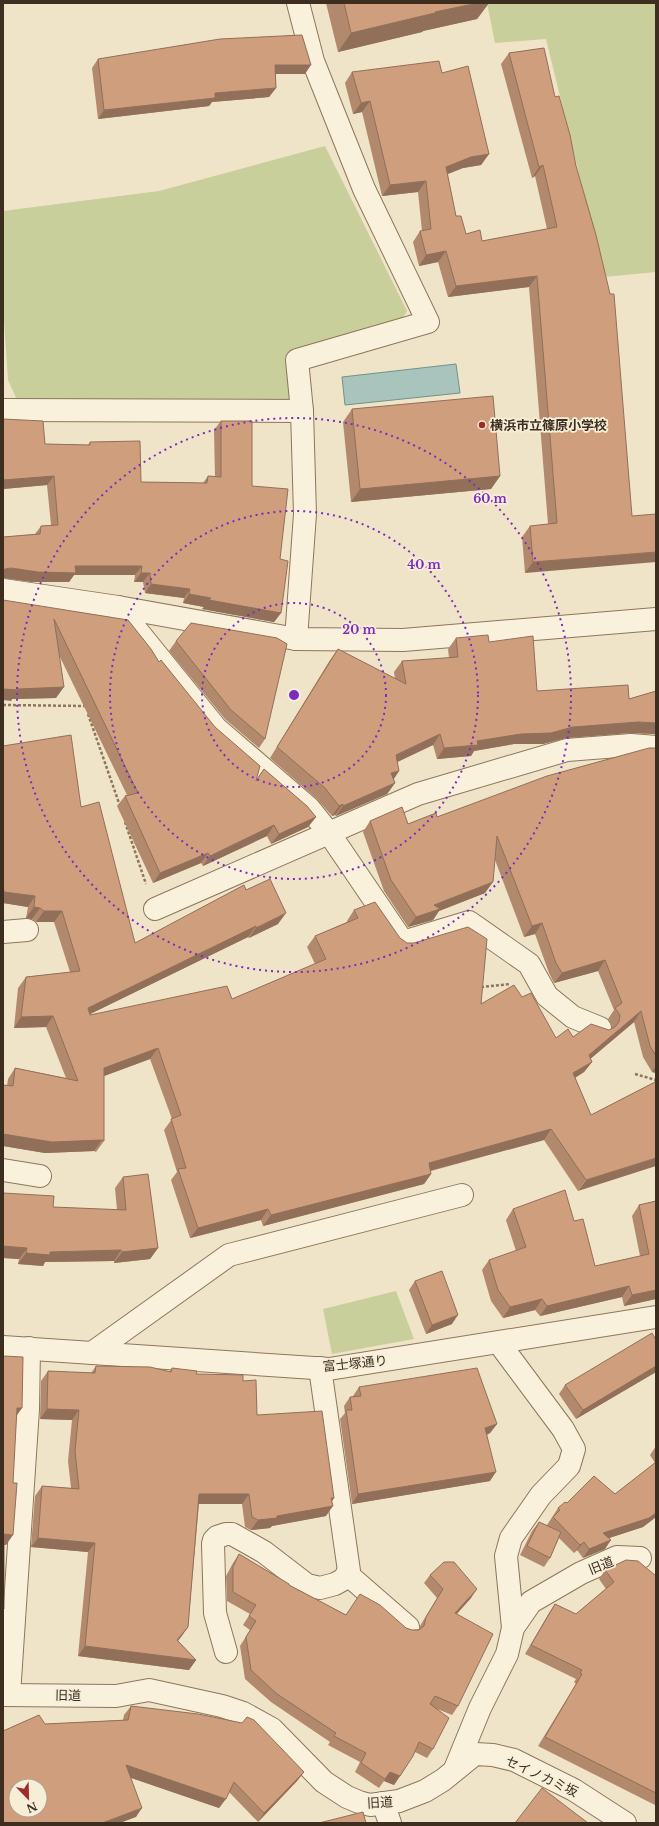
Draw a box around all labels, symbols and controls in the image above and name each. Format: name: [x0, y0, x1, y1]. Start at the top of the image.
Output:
place label: 横浜市立篠原小学校: [490, 417, 607, 434]
marker: 横浜市立篠原小学校: [477, 420, 487, 430]
text: 60 m: [473, 491, 508, 506]
text: 40 m: [407, 557, 441, 572]
text: 20 m: [342, 622, 376, 637]
centre of rings: [287, 688, 301, 702]
street label: 富士塚通り: [322, 1352, 388, 1375]
street label: 旧道: [586, 1553, 616, 1578]
street label: 旧道: [55, 1687, 81, 1704]
street label: セイノカミ坂: [503, 1752, 581, 1801]
north arrow: [8, 1778, 48, 1818]
street label: 旧道: [367, 1793, 393, 1812]
text: N: [24, 1799, 39, 1816]

